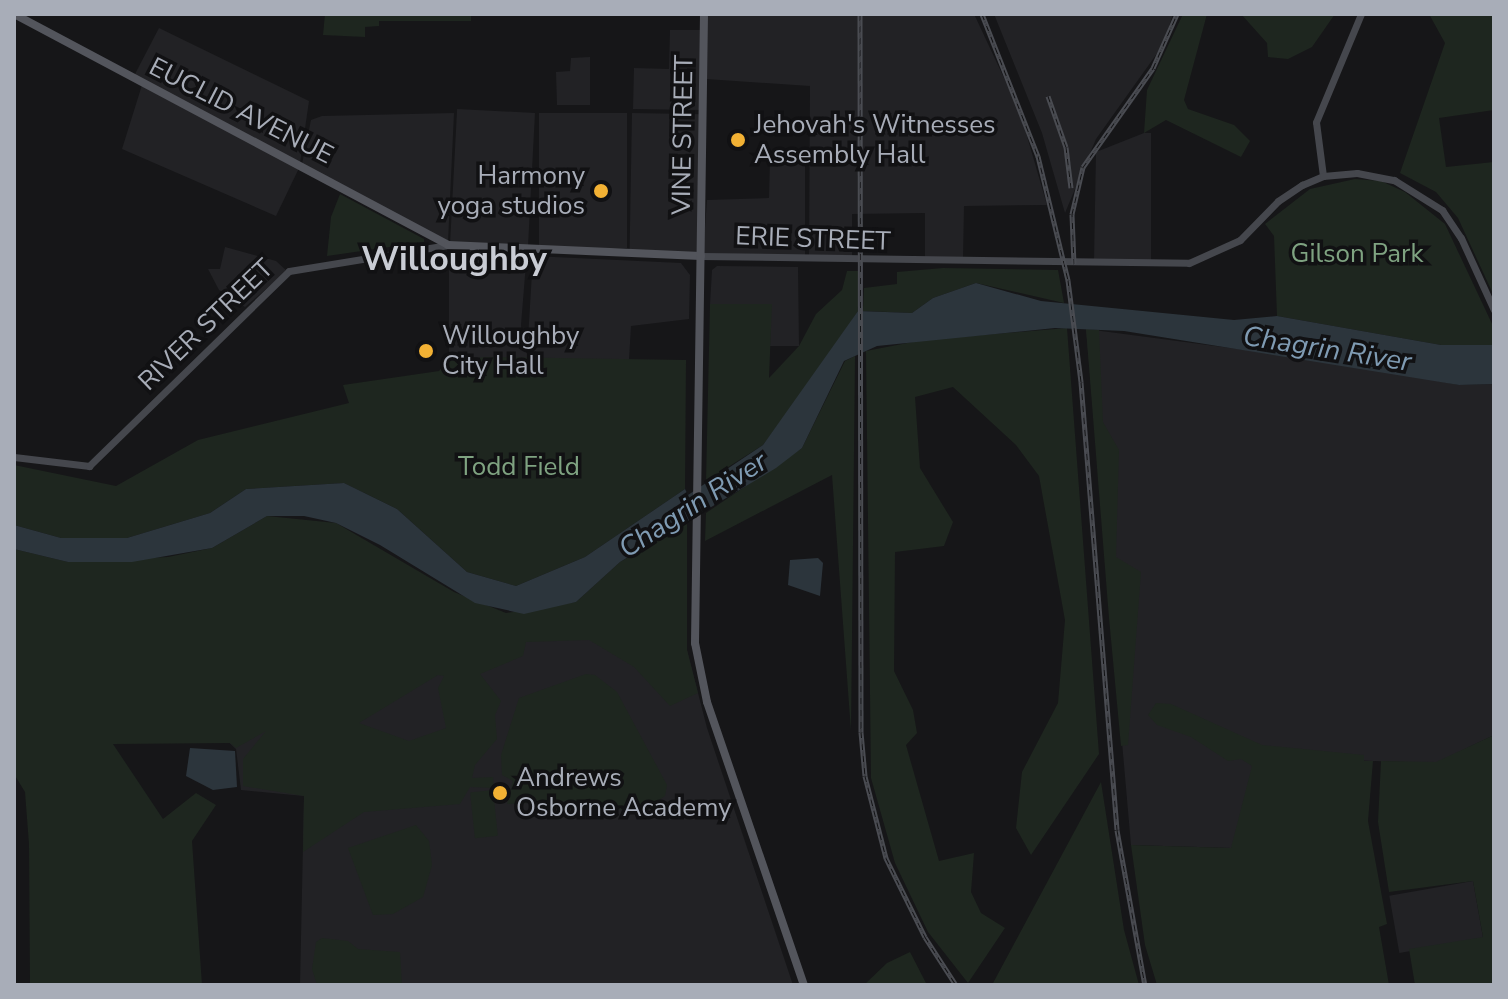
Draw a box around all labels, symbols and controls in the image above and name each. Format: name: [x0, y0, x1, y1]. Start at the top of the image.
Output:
street label: EUCLID AVENUE: [144, 51, 338, 171]
street label: VINE STREET: [666, 55, 700, 215]
place label: Jehovah's Witnesses Assembly Hall: [754, 109, 996, 170]
marker: Jehovah's Witnesses Assembly Hall: [729, 131, 747, 149]
place label: Harmony yoga studios: [437, 160, 585, 222]
marker: Harmony yoga studios: [592, 182, 610, 200]
street label: ERIE STREET: [735, 221, 891, 257]
park label: Gilson Park: [1291, 238, 1423, 270]
district label: Willoughby: [361, 240, 547, 280]
street label: RIVER STREET: [132, 253, 280, 397]
water label: Chagrin River: [1240, 319, 1414, 379]
place label: Willoughby City Hall: [442, 320, 579, 382]
marker: Willoughby City Hall: [417, 342, 435, 360]
water label: Chagrin River: [613, 445, 773, 565]
park label: Todd Field: [458, 451, 580, 483]
place label: Andrews Osborne Academy: [516, 762, 732, 824]
marker: Andrews Osborne Academy: [491, 784, 509, 802]

